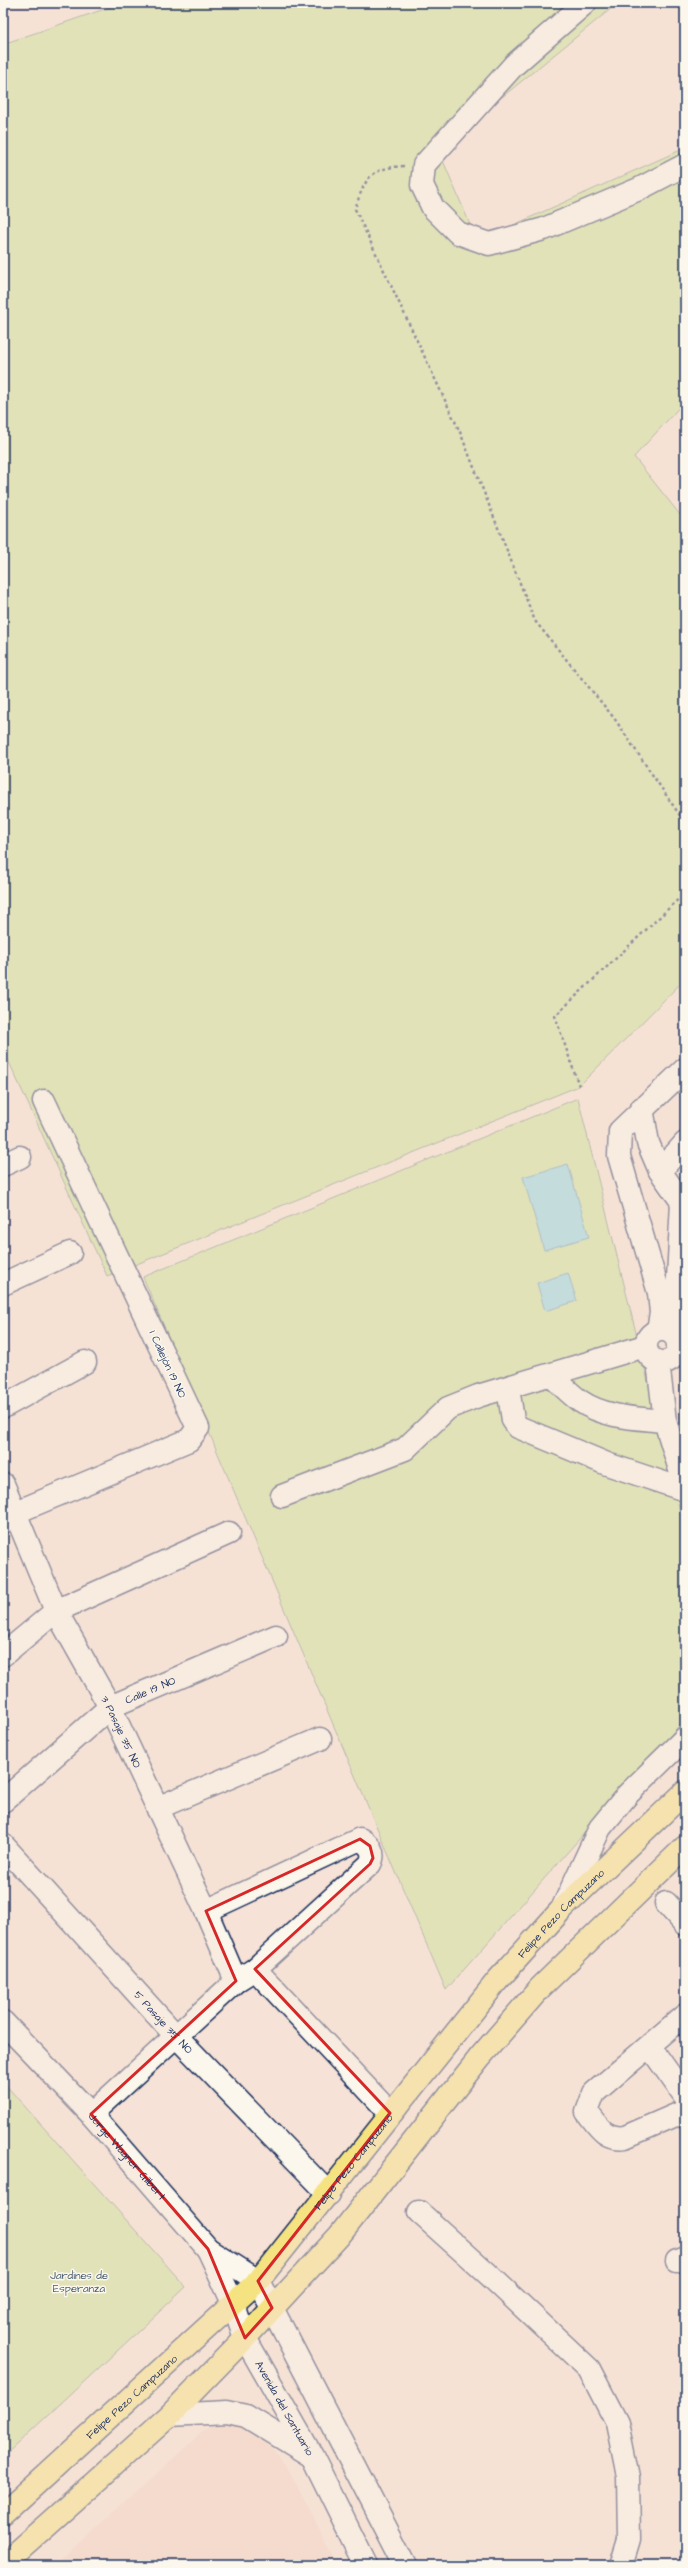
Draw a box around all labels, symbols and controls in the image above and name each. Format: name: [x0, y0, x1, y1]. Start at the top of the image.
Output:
street label: 1 Callejón 19 NO: [145, 1328, 190, 1401]
street label: Calle 19 NO: [123, 1673, 178, 1708]
street label: 3 Pasaje 35 NO: [97, 1693, 145, 1771]
street label: Felipe Pezo Campuzano: [514, 1865, 608, 1961]
street label: 5 Pasaje 35 NO: [131, 1988, 196, 2057]
street label: Jorge Wagner Gilbert: [85, 2109, 170, 2204]
street label: Felipe Pezo Campuzano: [311, 2110, 397, 2213]
park label: Jardines de Esperanza: [50, 2268, 108, 2296]
street label: Felipe Pezo Campuzano: [83, 2351, 181, 2443]
street label: Avenida del Santuario: [251, 2358, 318, 2459]

